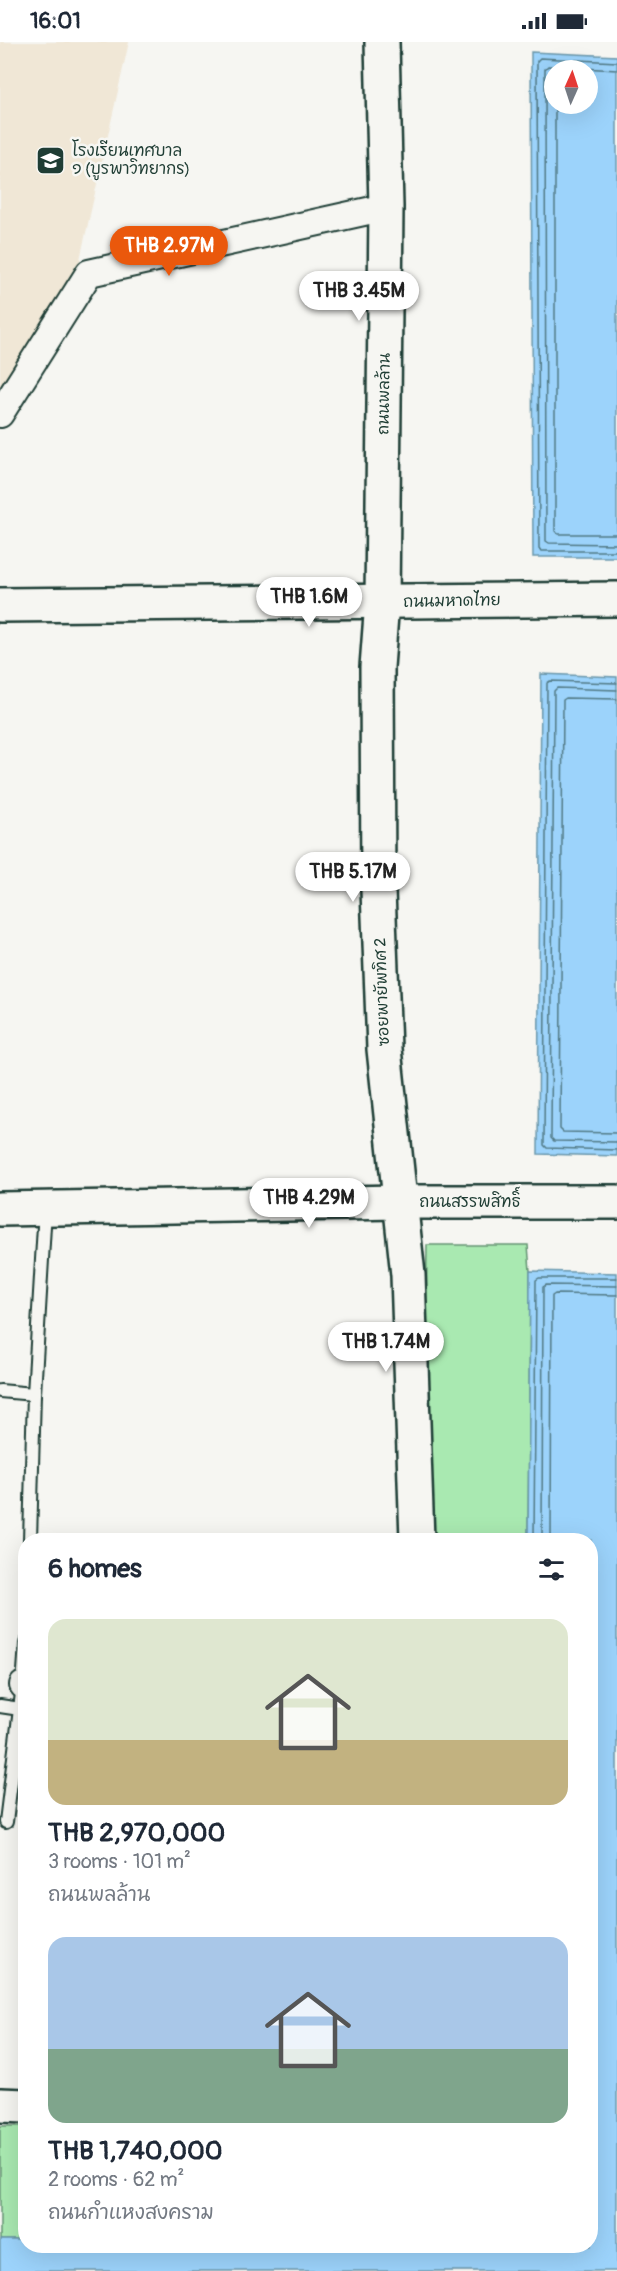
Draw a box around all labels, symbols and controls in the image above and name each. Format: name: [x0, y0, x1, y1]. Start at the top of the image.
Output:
text: 16:01: [30, 7, 81, 35]
north arrow: [544, 60, 598, 114]
map controls: [544, 60, 598, 114]
place label: โรงเรียนเทศบาล ๑ (บูรพาวิทยากร): [72, 139, 190, 181]
school or university icon: โรงเรียนเทศบาล ๑ (บูรพาวิทยากร): [35, 144, 67, 176]
pin: THB 2.97M: [100, 226, 238, 277]
text: THB 2.97M: [124, 233, 214, 258]
pin: THB 3.45M: [290, 271, 428, 322]
text: THB 3.45M: [313, 278, 405, 303]
street label: ถนนพลล้าน: [372, 353, 395, 435]
pin: THB 1.6M: [247, 577, 371, 628]
text: THB 1.6M: [270, 584, 348, 609]
street label: ถนนมหาดไทย: [403, 588, 501, 612]
pin: THB 5.17M: [284, 852, 422, 903]
text: THB 5.17M: [309, 859, 397, 884]
street label: ซอยพายัพทิศ 2: [369, 937, 394, 1047]
pin: THB 4.29M: [240, 1178, 378, 1229]
text: THB 4.29M: [263, 1185, 355, 1210]
street label: ถนนสรรพสิทธิ์: [419, 1186, 521, 1212]
pin: THB 1.74M: [317, 1322, 455, 1373]
text: THB 1.74M: [342, 1329, 430, 1354]
text: 6 homes: [48, 1553, 142, 1585]
icon: filters: [535, 1553, 568, 1586]
icon: home: [254, 1658, 362, 1766]
text: THB 2,970,000: [48, 1817, 225, 1849]
text: 3 rooms · 101 m²: [48, 1849, 191, 1874]
text: ถนนพลล้าน: [48, 1882, 150, 1907]
icon: home: [254, 1976, 362, 2084]
text: THB 1,740,000: [48, 2135, 223, 2167]
text: 2 rooms · 62 m²: [48, 2167, 184, 2192]
text: ถนนกำแหงสงคราม: [48, 2200, 214, 2225]

